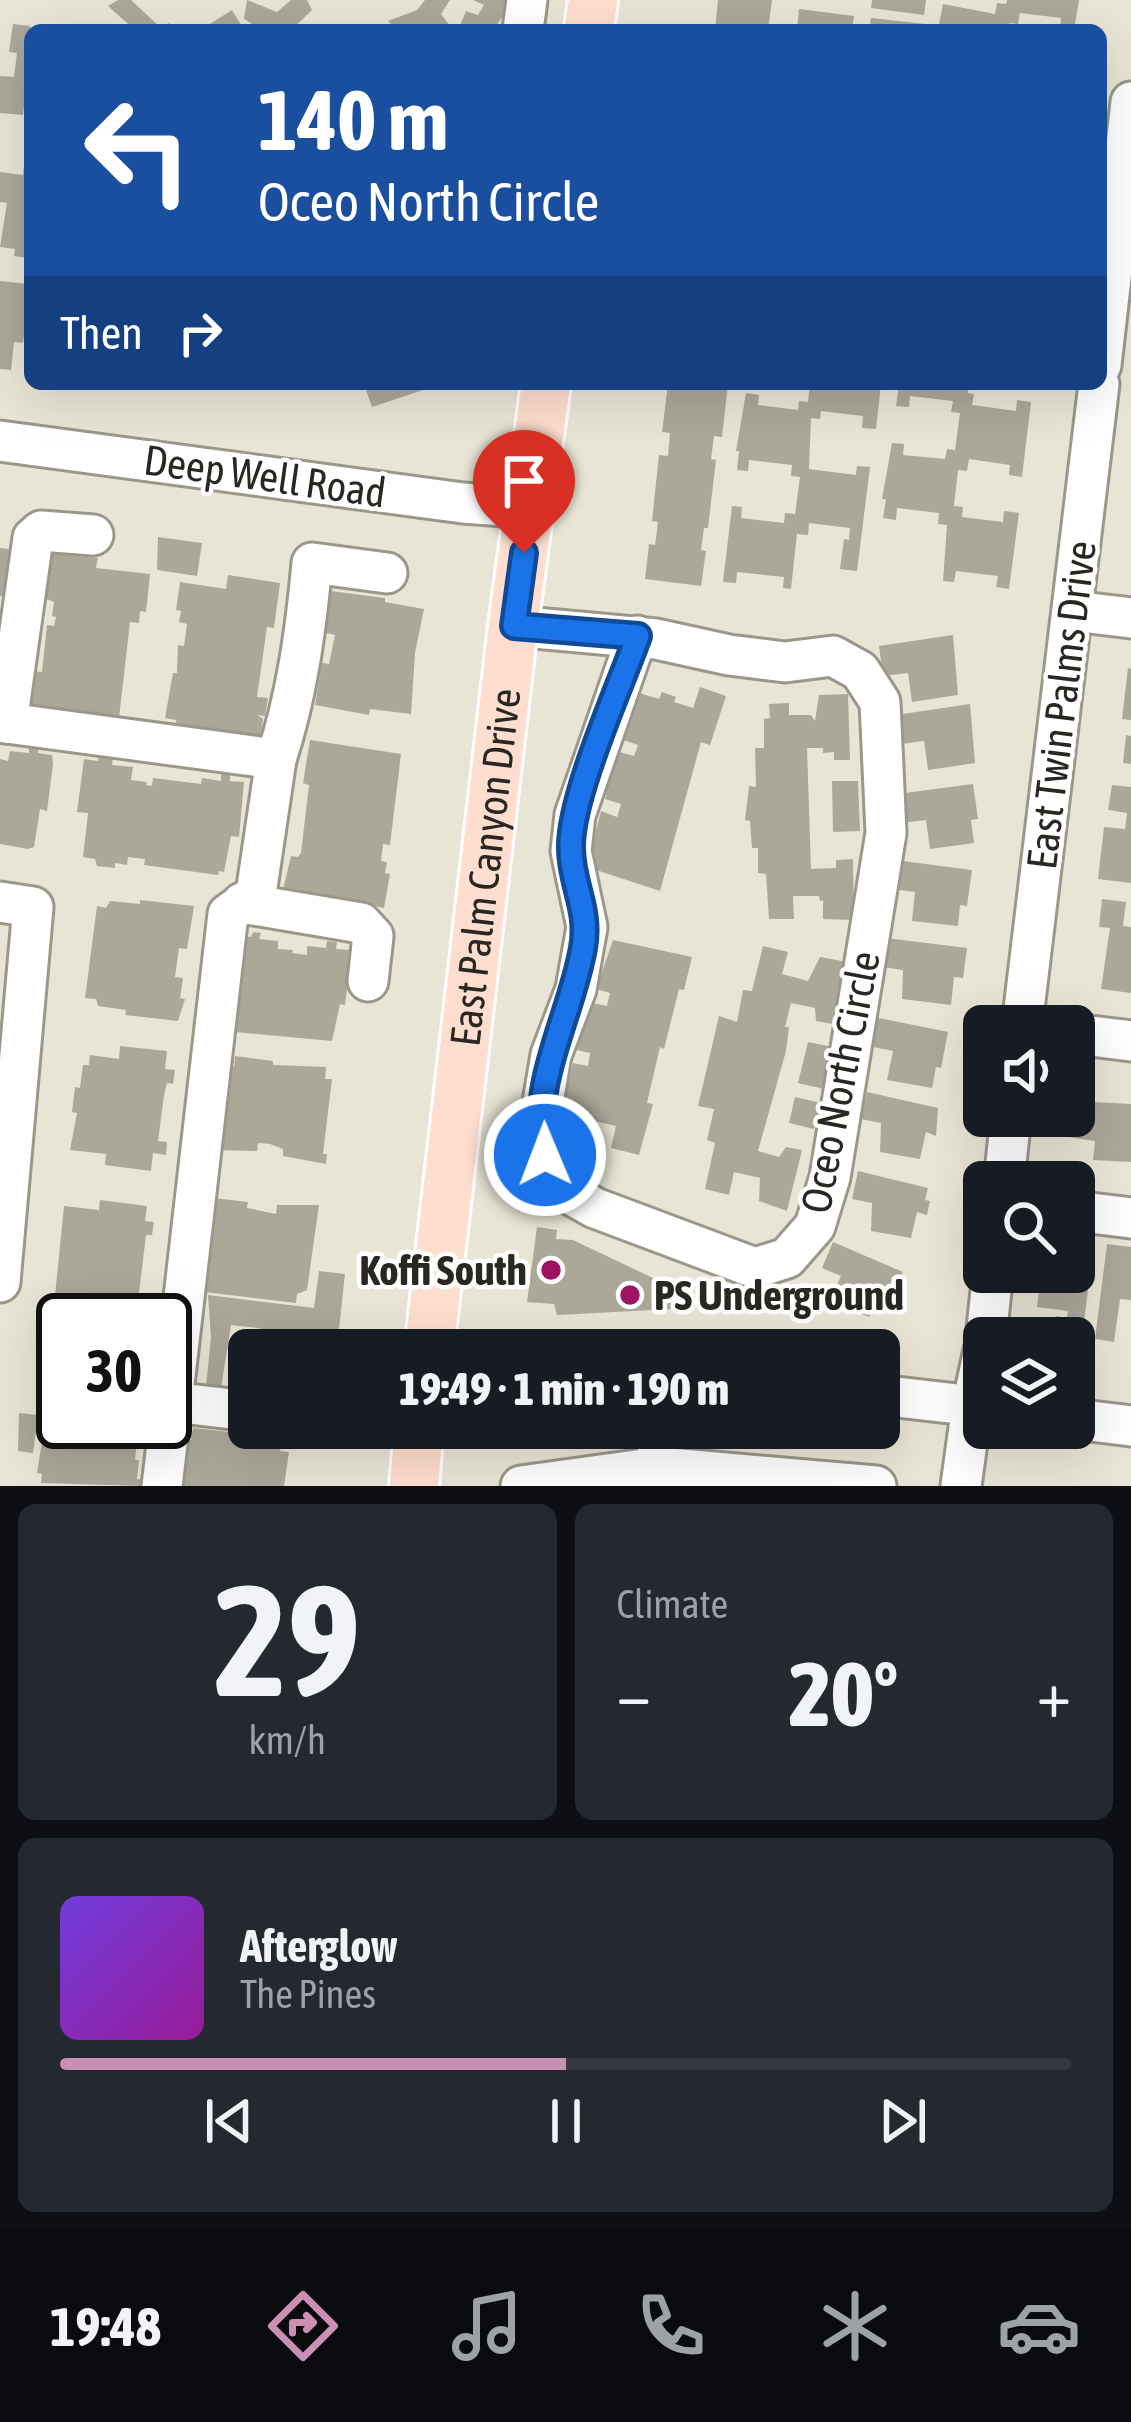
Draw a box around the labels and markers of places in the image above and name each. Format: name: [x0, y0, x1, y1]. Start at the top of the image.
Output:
pin: [473, 430, 575, 553]
place label: Koffi South: [359, 1246, 527, 1294]
marker: Koffi South: [538, 1257, 564, 1283]
place label: PS Underground: [654, 1271, 904, 1319]
marker: PS Underground: [617, 1282, 643, 1308]

